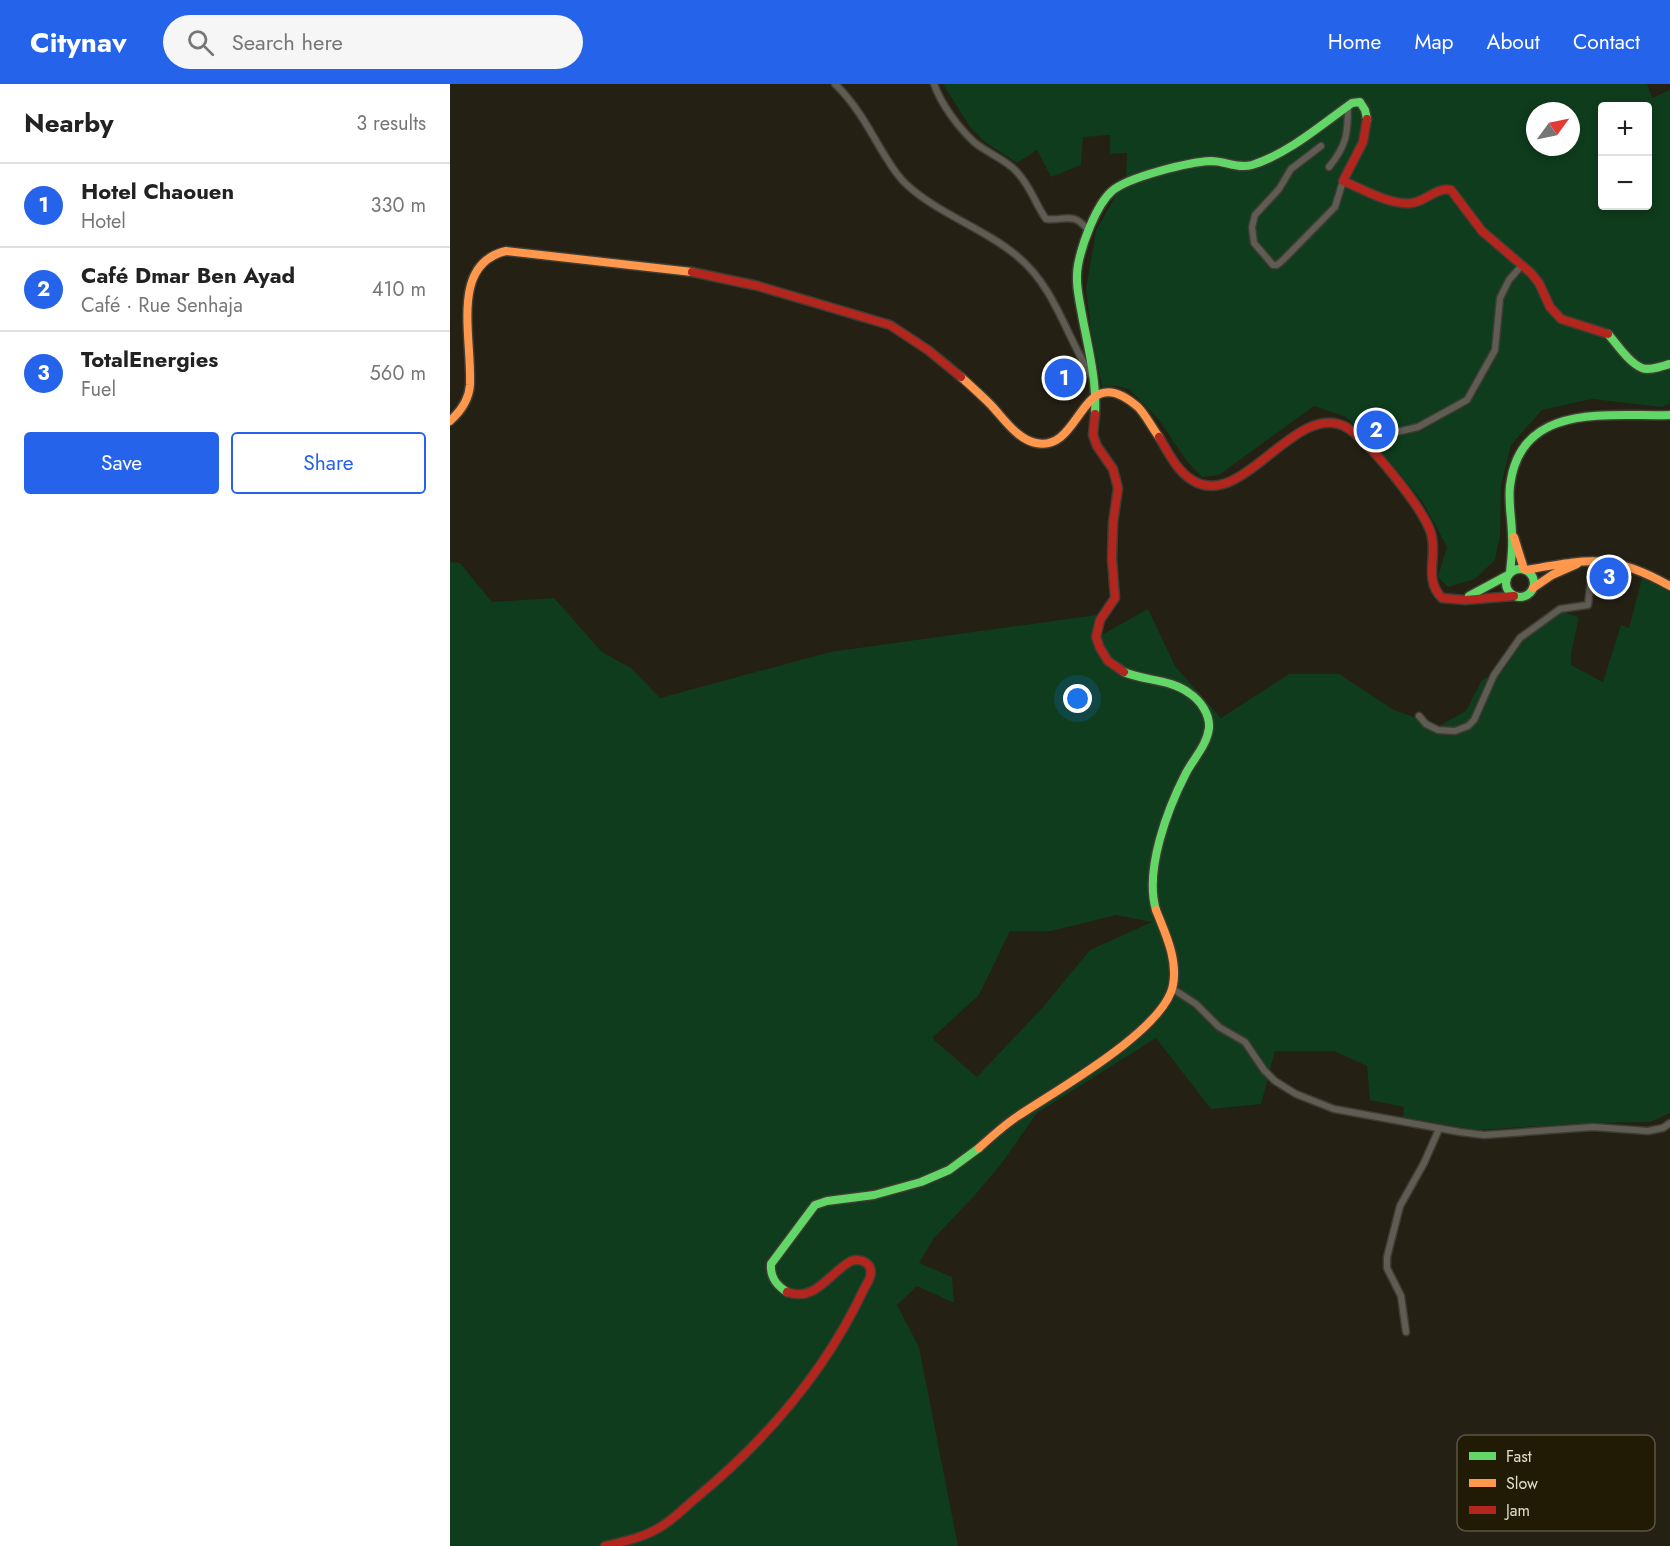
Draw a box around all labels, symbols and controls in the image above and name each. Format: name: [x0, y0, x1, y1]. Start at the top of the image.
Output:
search box: [163, 15, 583, 69]
text: Citynav: [30, 22, 127, 63]
icon: search: [184, 26, 217, 59]
text: Search here: [232, 26, 343, 58]
text: Home: [1328, 27, 1381, 57]
text: Map: [1414, 27, 1454, 57]
text: About: [1487, 27, 1540, 57]
text: Contact: [1573, 27, 1640, 57]
north arrow: [1526, 102, 1580, 156]
map controls: [1598, 102, 1652, 210]
button: +: [1598, 102, 1652, 156]
text: Nearby: [24, 104, 113, 142]
text: 3 results: [356, 109, 426, 138]
button: −: [1598, 156, 1652, 210]
text: Hotel Chaouen: [81, 175, 234, 207]
text: 1: [38, 191, 49, 220]
text: 330 m: [371, 191, 426, 220]
text: Hotel: [81, 207, 126, 236]
text: Café Dmar Ben Ayad: [81, 259, 295, 291]
text: 2: [37, 275, 50, 304]
text: 410 m: [372, 275, 426, 304]
text: Café · Rue Senhaja: [81, 291, 243, 320]
text: TotalEnergies: [81, 343, 218, 375]
pin: 1: [1044, 356, 1084, 400]
text: 3: [37, 359, 50, 388]
text: 560 m: [370, 359, 426, 388]
text: Fuel: [81, 375, 116, 404]
pin: 2: [1356, 408, 1396, 452]
button: Save: [24, 432, 219, 494]
button: Share: [231, 432, 426, 494]
pin: 3: [1590, 554, 1628, 600]
your location: [1063, 684, 1092, 713]
legend: [1457, 1435, 1655, 1531]
text: Fast: [1506, 1445, 1532, 1468]
text: Slow: [1506, 1472, 1538, 1495]
text: Jam: [1504, 1499, 1530, 1522]

